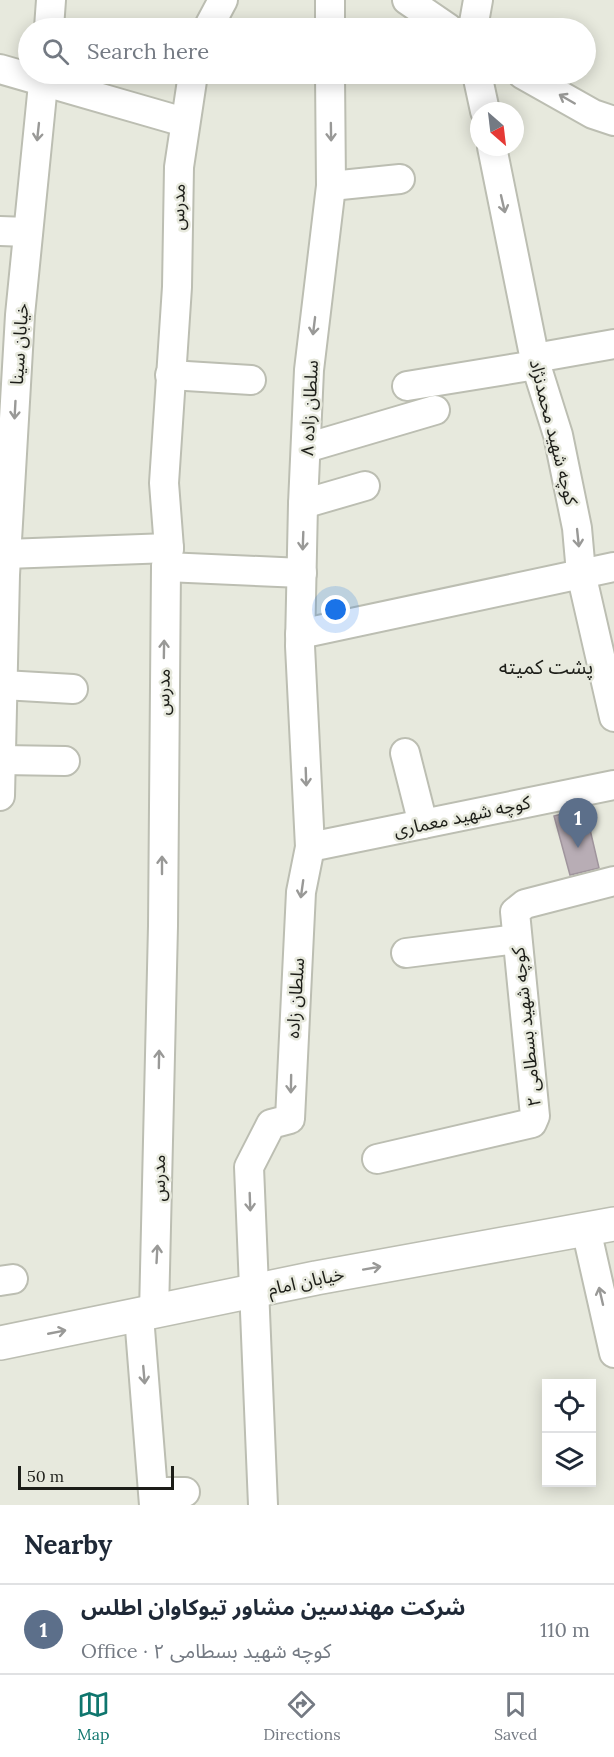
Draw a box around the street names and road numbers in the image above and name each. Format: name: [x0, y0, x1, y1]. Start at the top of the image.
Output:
street label: مدرس: [166, 183, 190, 231]
street label: خیابان سینا: [5, 302, 33, 386]
street label: کوچه شهید محمدنژاد: [525, 357, 583, 508]
street label: سلطان زاده ۸: [295, 359, 323, 457]
street label: مدرس: [151, 668, 175, 716]
street label: کوچه شهید معماری: [392, 790, 533, 842]
street label: کوچه شهید بسطامی ۲: [506, 946, 546, 1108]
street label: سلطان زاده: [281, 957, 309, 1039]
street label: مدرس: [147, 1155, 170, 1201]
street label: خیابان امام: [266, 1262, 347, 1303]

